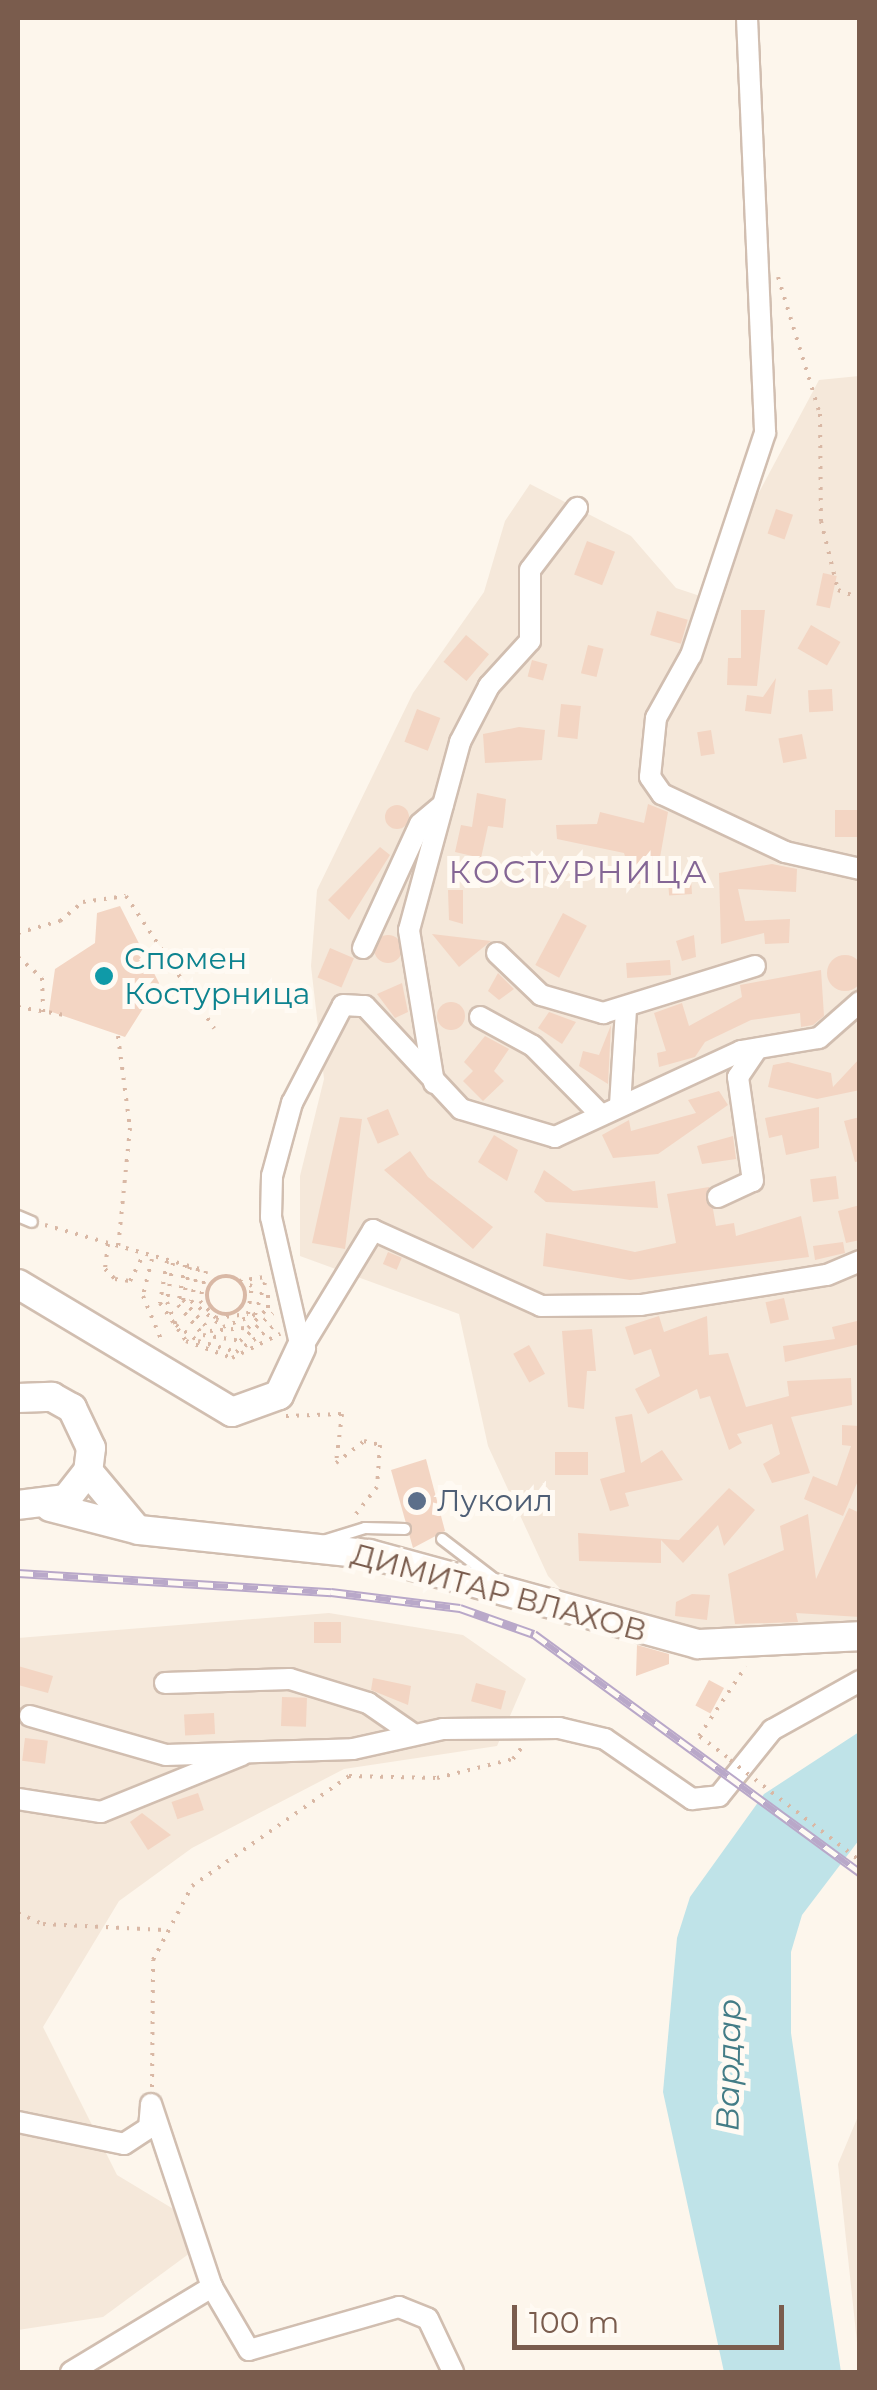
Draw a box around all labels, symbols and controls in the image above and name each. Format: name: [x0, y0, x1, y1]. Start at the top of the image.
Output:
district label: КОСТУРНИЦА: [449, 853, 709, 891]
place label: Спомен Костурница: [124, 941, 310, 1012]
marker: Спомен Костурница: [93, 965, 115, 987]
place label: Лукоил: [437, 1483, 553, 1519]
marker: Лукоил: [406, 1490, 428, 1512]
street label: ДИМИТАР ВЛАХОВ: [348, 1536, 650, 1650]
water label: Вардар: [709, 1998, 749, 2132]
scale bar: [517, 2285, 790, 2347]
text: 100 m: [529, 2304, 619, 2341]

